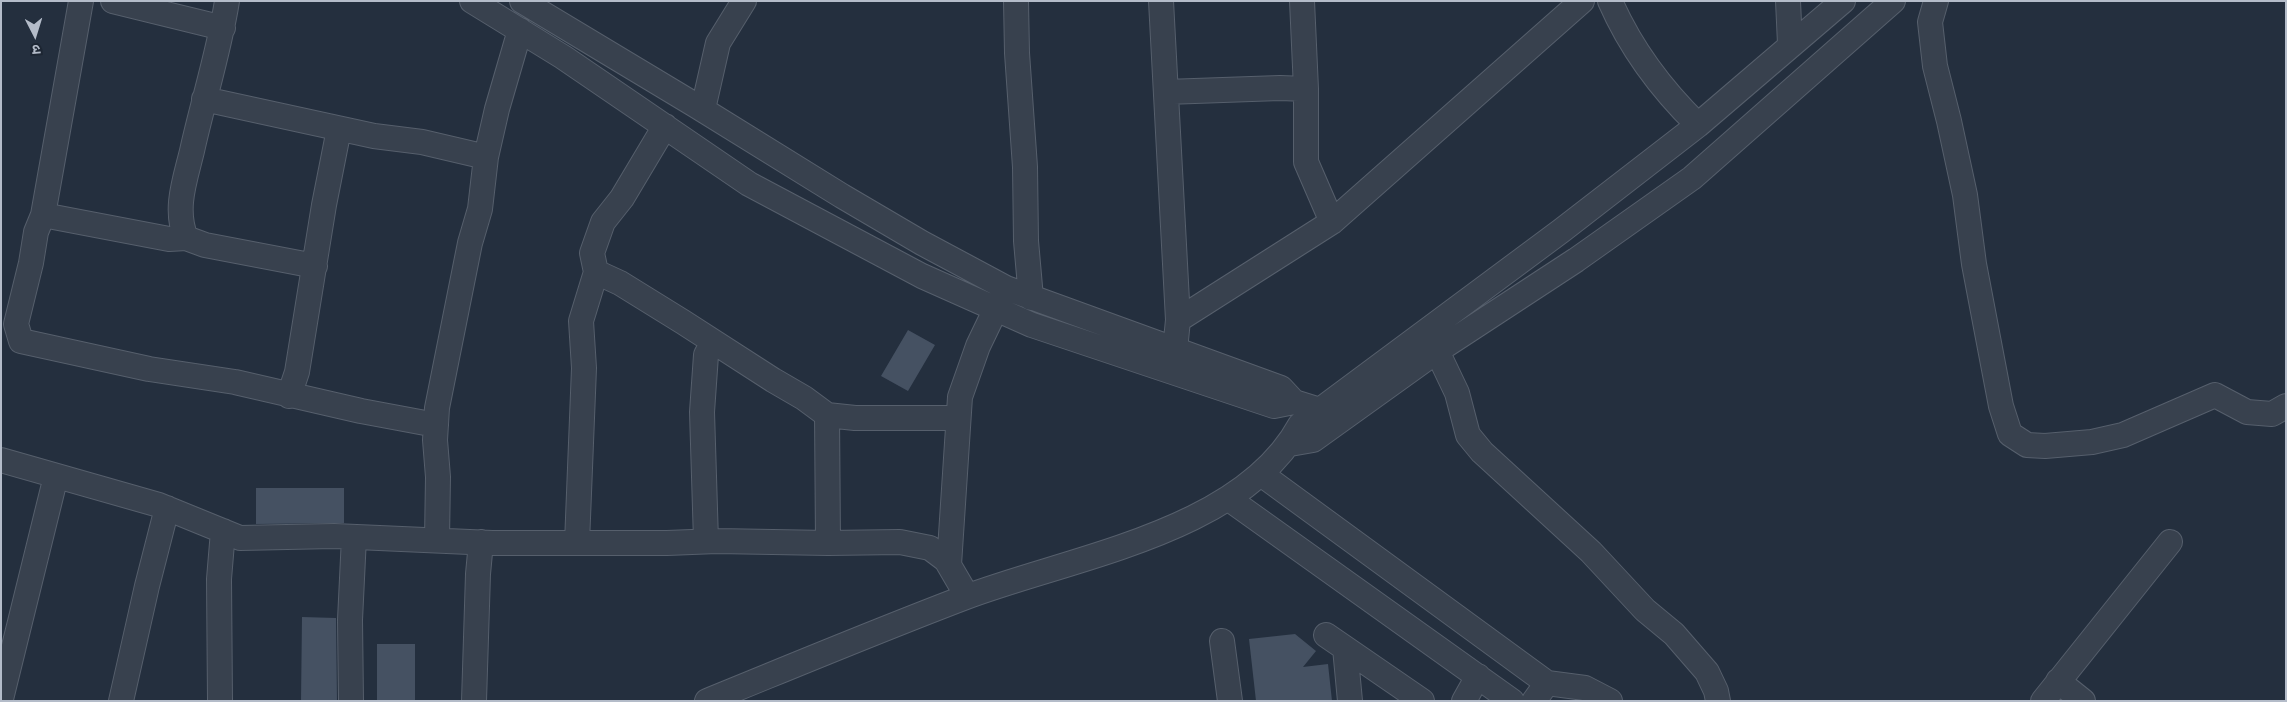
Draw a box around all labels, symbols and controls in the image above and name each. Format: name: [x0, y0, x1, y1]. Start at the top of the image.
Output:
north arrow: [10, 10, 60, 60]
text: उ: [31, 41, 41, 59]

